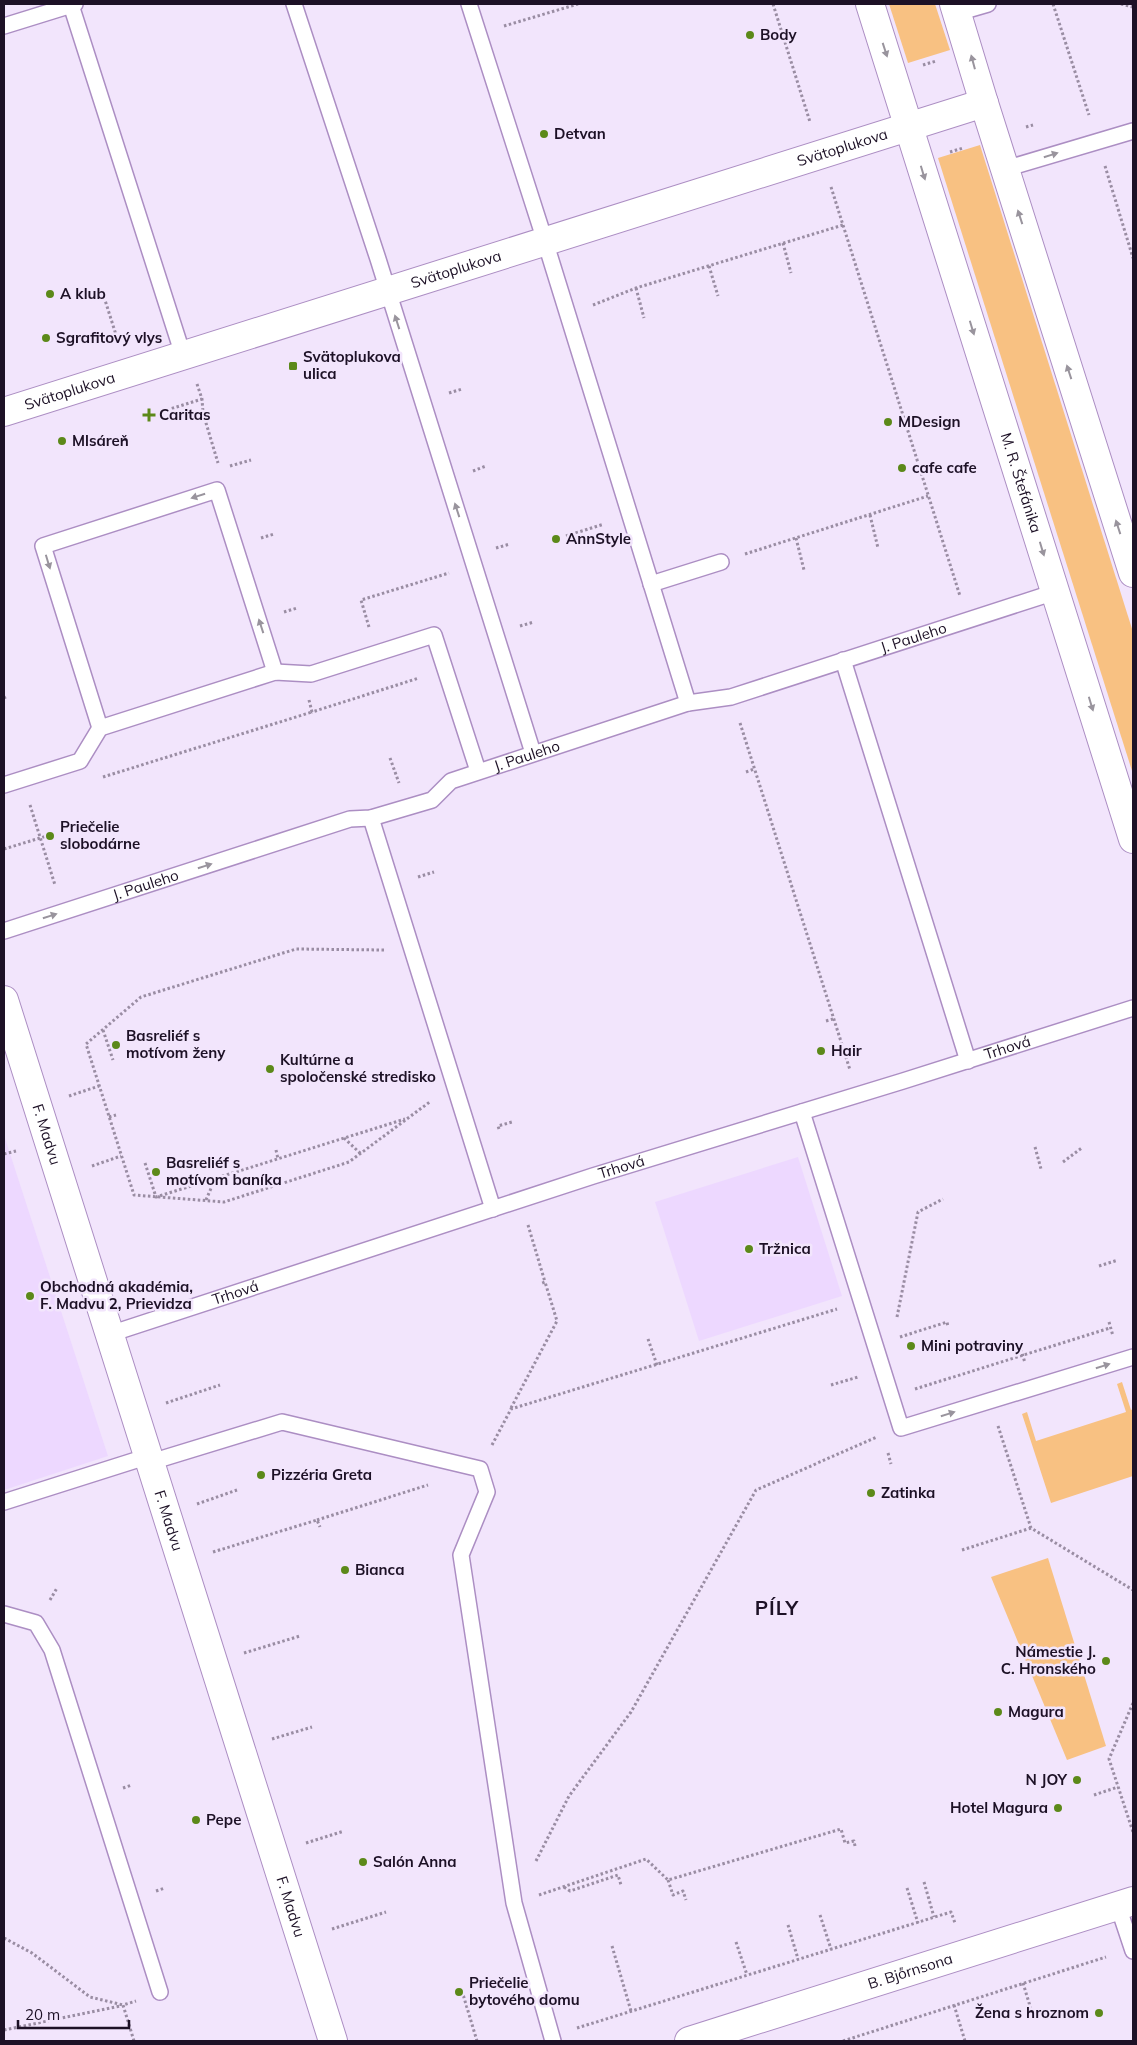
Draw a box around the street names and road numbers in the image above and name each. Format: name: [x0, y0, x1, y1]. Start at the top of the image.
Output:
street label: Svätoplukova: [794, 124, 890, 170]
street label: Svätoplukova: [408, 246, 504, 292]
street label: Svätoplukova: [22, 368, 117, 414]
street label: M. R. Štefánika: [997, 430, 1046, 535]
street label: J. Pauleho: [878, 618, 949, 657]
street label: J. Pauleho: [491, 736, 562, 775]
street label: J. Pauleho: [110, 865, 181, 904]
street label: Trhová: [982, 1031, 1033, 1064]
street label: F. Madvu: [28, 1101, 66, 1167]
street label: Trhová: [596, 1151, 647, 1183]
street label: Trhová: [210, 1276, 261, 1309]
street label: F. Madvu: [150, 1488, 188, 1553]
street label: F. Madvu: [273, 1874, 310, 1939]
street label: B. Bjőrnsona: [865, 1948, 955, 1993]

